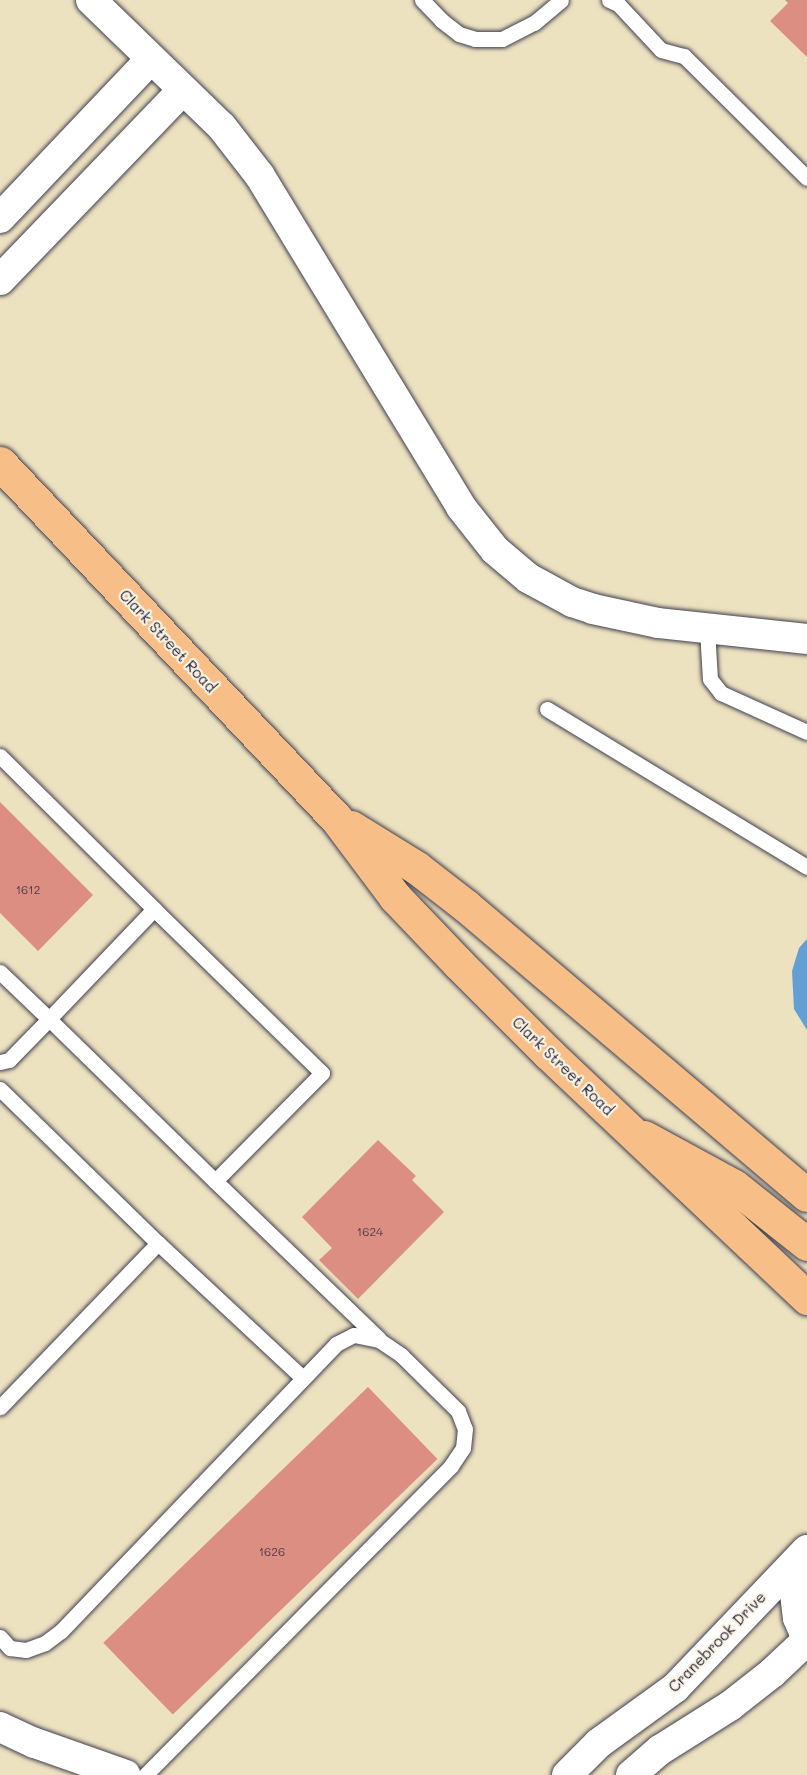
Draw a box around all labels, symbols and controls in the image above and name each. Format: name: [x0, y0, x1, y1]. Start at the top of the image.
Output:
street label: Clark Street Road: [116, 586, 220, 696]
house number: 1612: [16, 883, 40, 897]
street label: Clark Street Road: [509, 1013, 617, 1119]
house number: 1624: [357, 1225, 383, 1239]
house number: 1626: [259, 1545, 285, 1559]
street label: Cranebrook Drive: [665, 1588, 769, 1696]

